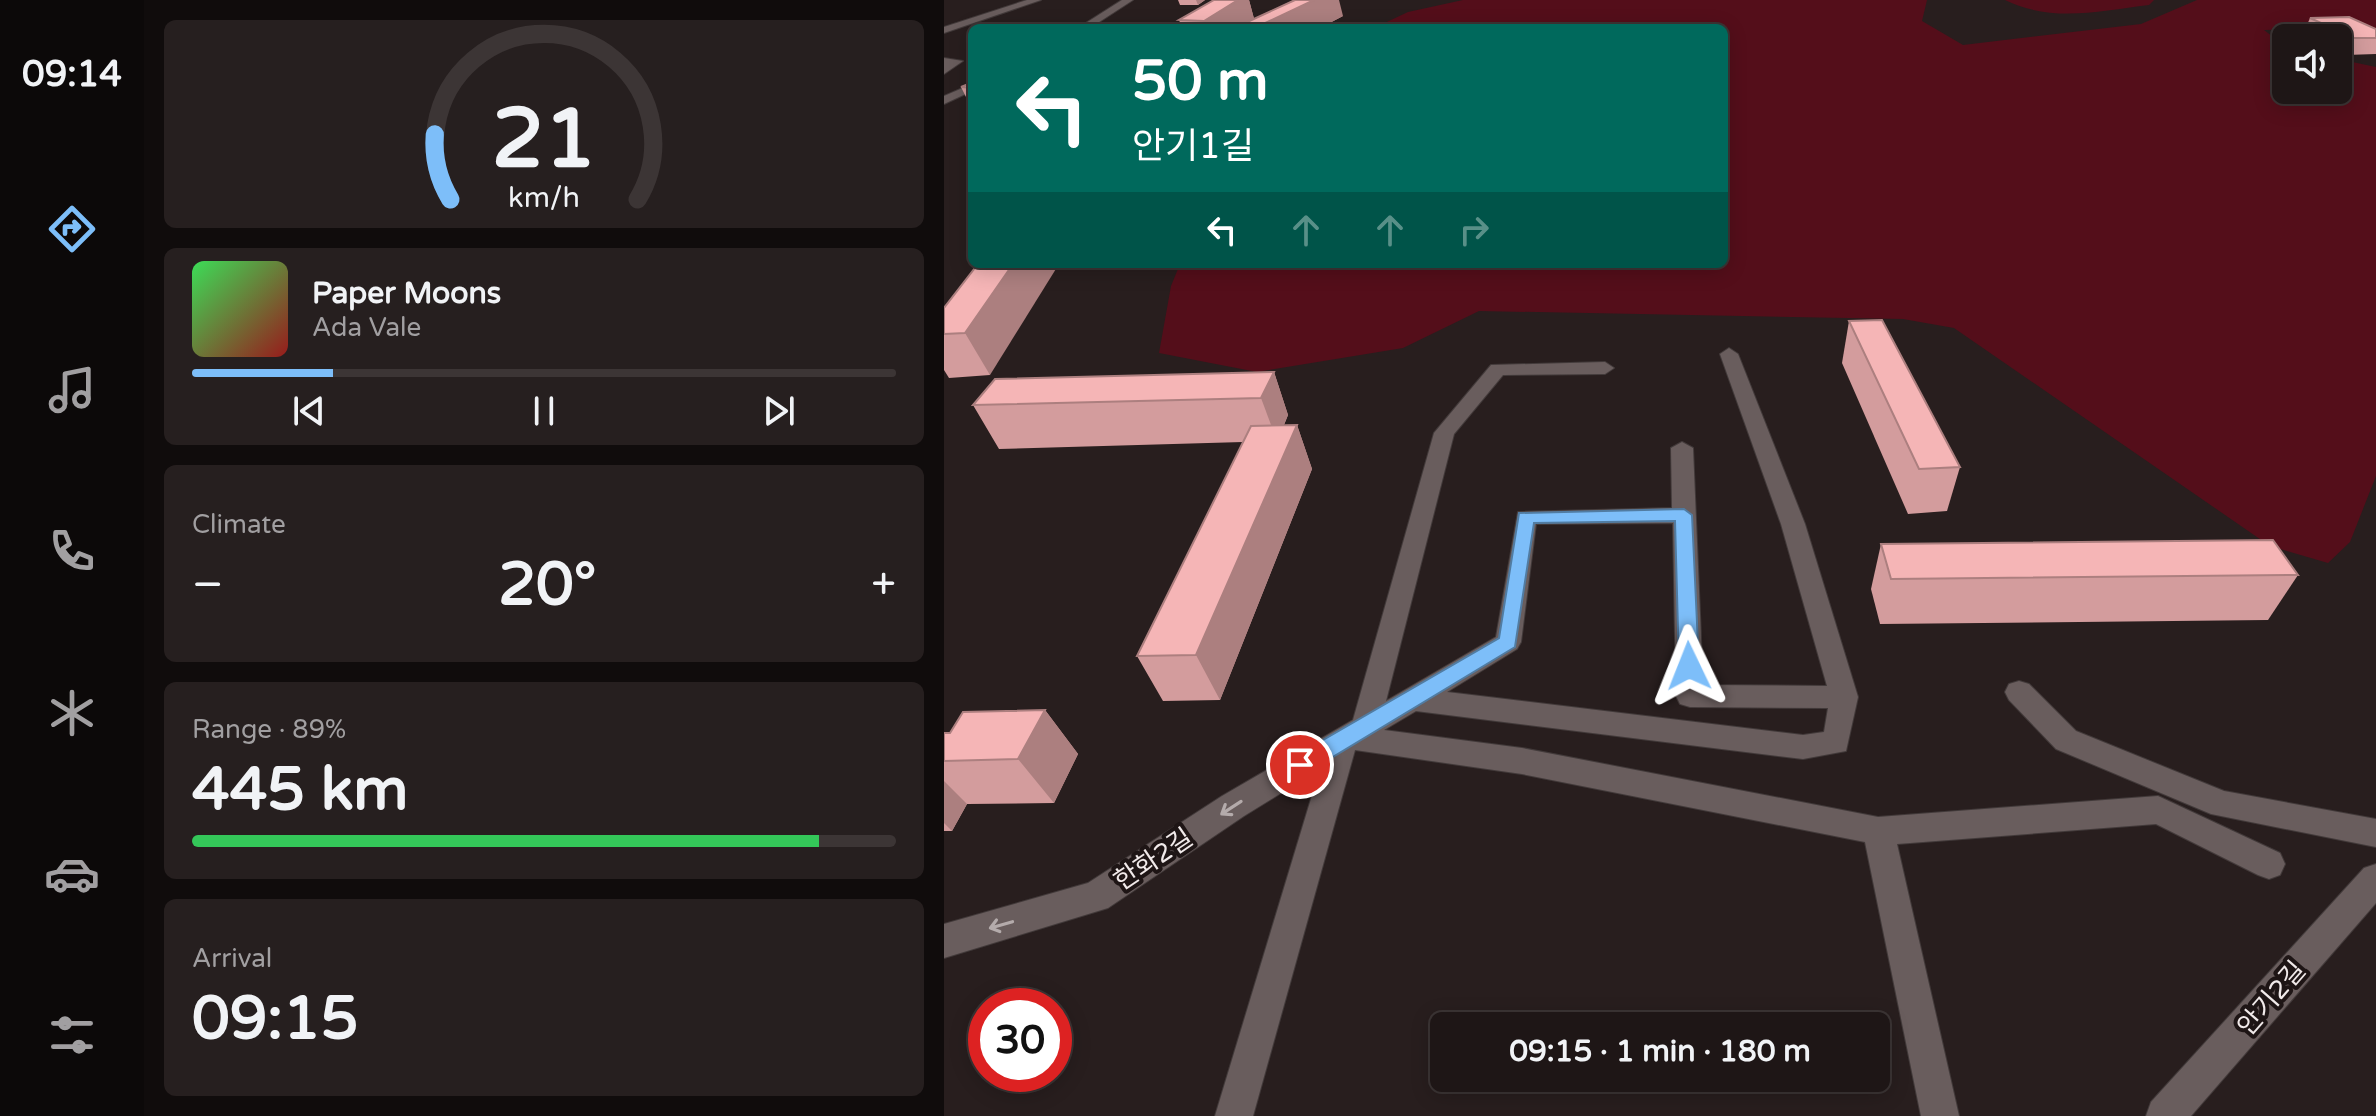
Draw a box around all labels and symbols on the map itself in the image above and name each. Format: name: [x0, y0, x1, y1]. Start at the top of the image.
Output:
position arrow: [1647, 624, 1731, 708]
pin: [1266, 731, 1334, 799]
one-way arrow: [1220, 800, 1242, 816]
street label: 한화2길: [1108, 822, 1198, 897]
one-way arrow: [989, 918, 1015, 933]
street label: 안기2길: [2231, 955, 2312, 1042]
speed limit sign: 30: [968, 988, 1072, 1092]

